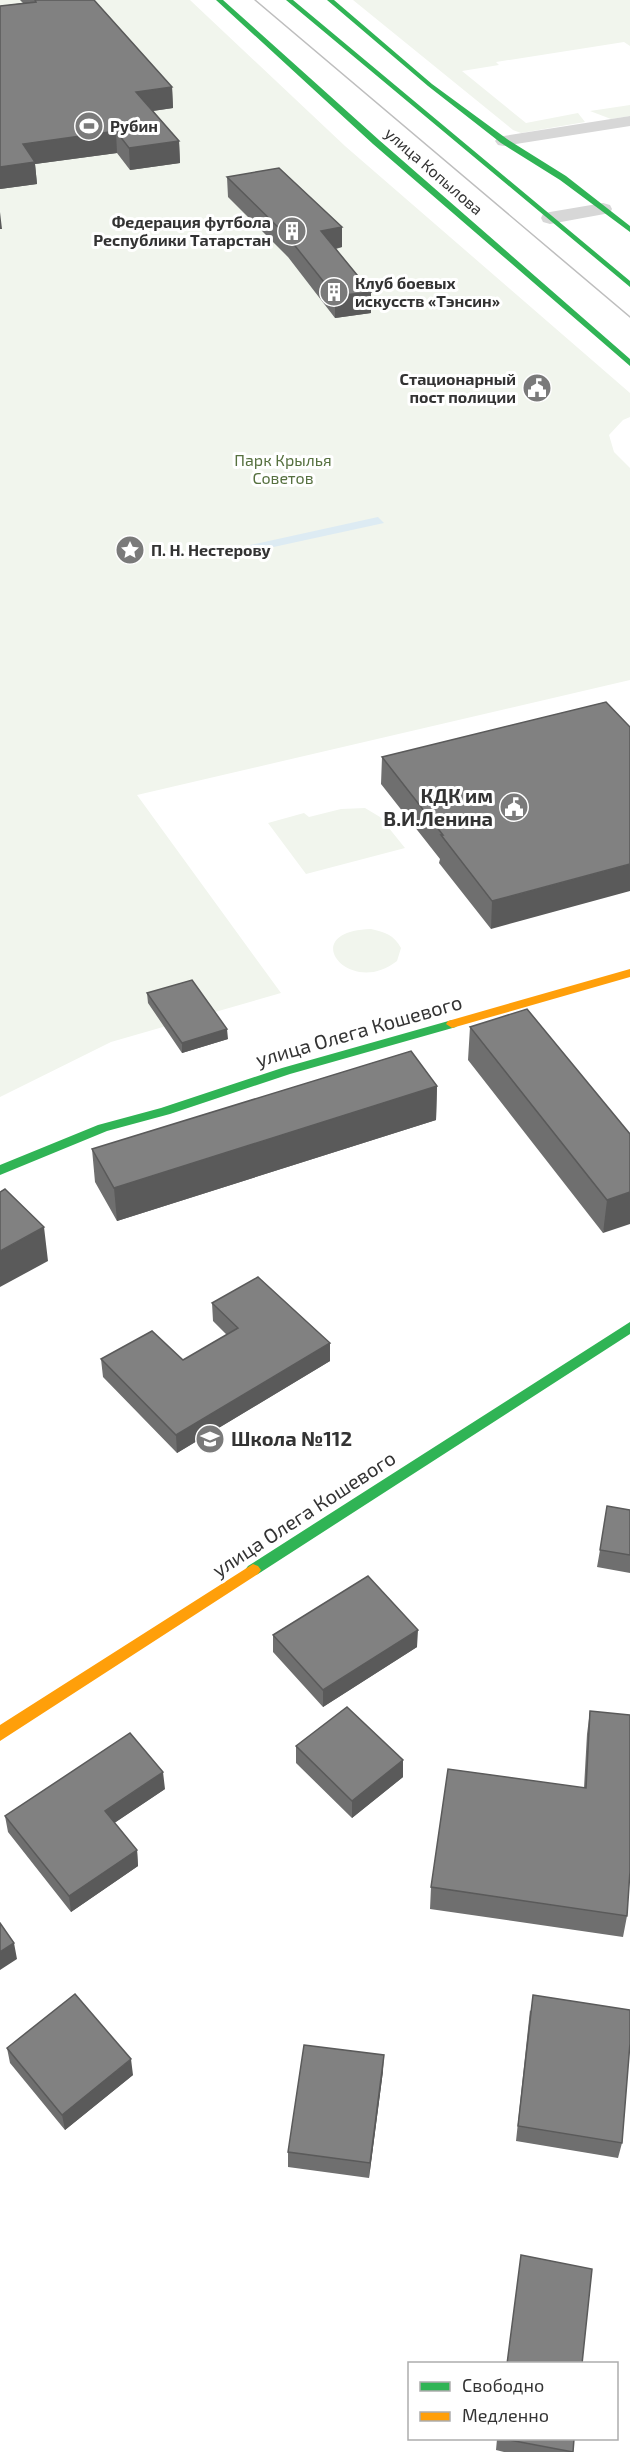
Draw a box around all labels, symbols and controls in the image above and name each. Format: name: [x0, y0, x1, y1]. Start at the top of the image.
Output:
sports icon: Рубин: [73, 110, 105, 142]
place label: Рубин: [110, 116, 158, 135]
street label: улица Копылова: [381, 123, 487, 219]
place label: Федерация футбола Республики Татарстан: [93, 212, 271, 249]
building icon: Федерация футбола Республики Татарстан: [276, 215, 308, 247]
place label: Клуб боевых искусств «Тэнсин»: [355, 273, 500, 310]
building icon: Клуб боевых искусств «Тэнсин»: [318, 276, 350, 308]
place label: Стационарный пост полиции: [400, 369, 516, 406]
public building icon: Стационарный пост полиции: [521, 372, 553, 404]
park label: Парк Крылья Советов: [234, 450, 332, 487]
place icon: П. Н. Нестерову: [114, 534, 146, 566]
place label: П. Н. Нестерову: [151, 540, 271, 559]
place label: КДК им В.И.Ленина: [383, 783, 493, 830]
public building icon: КДК им В.И.Ленина: [498, 791, 530, 823]
street label: улица Олега Кошевого: [253, 989, 465, 1072]
school or university icon: Школа №112: [194, 1423, 226, 1455]
place label: Школа №112: [231, 1426, 352, 1450]
street label: улица Олега Кошевого: [207, 1445, 400, 1582]
legend: [408, 2362, 618, 2440]
text: Свободно: [462, 2374, 544, 2396]
text: Медленно: [462, 2404, 549, 2426]

